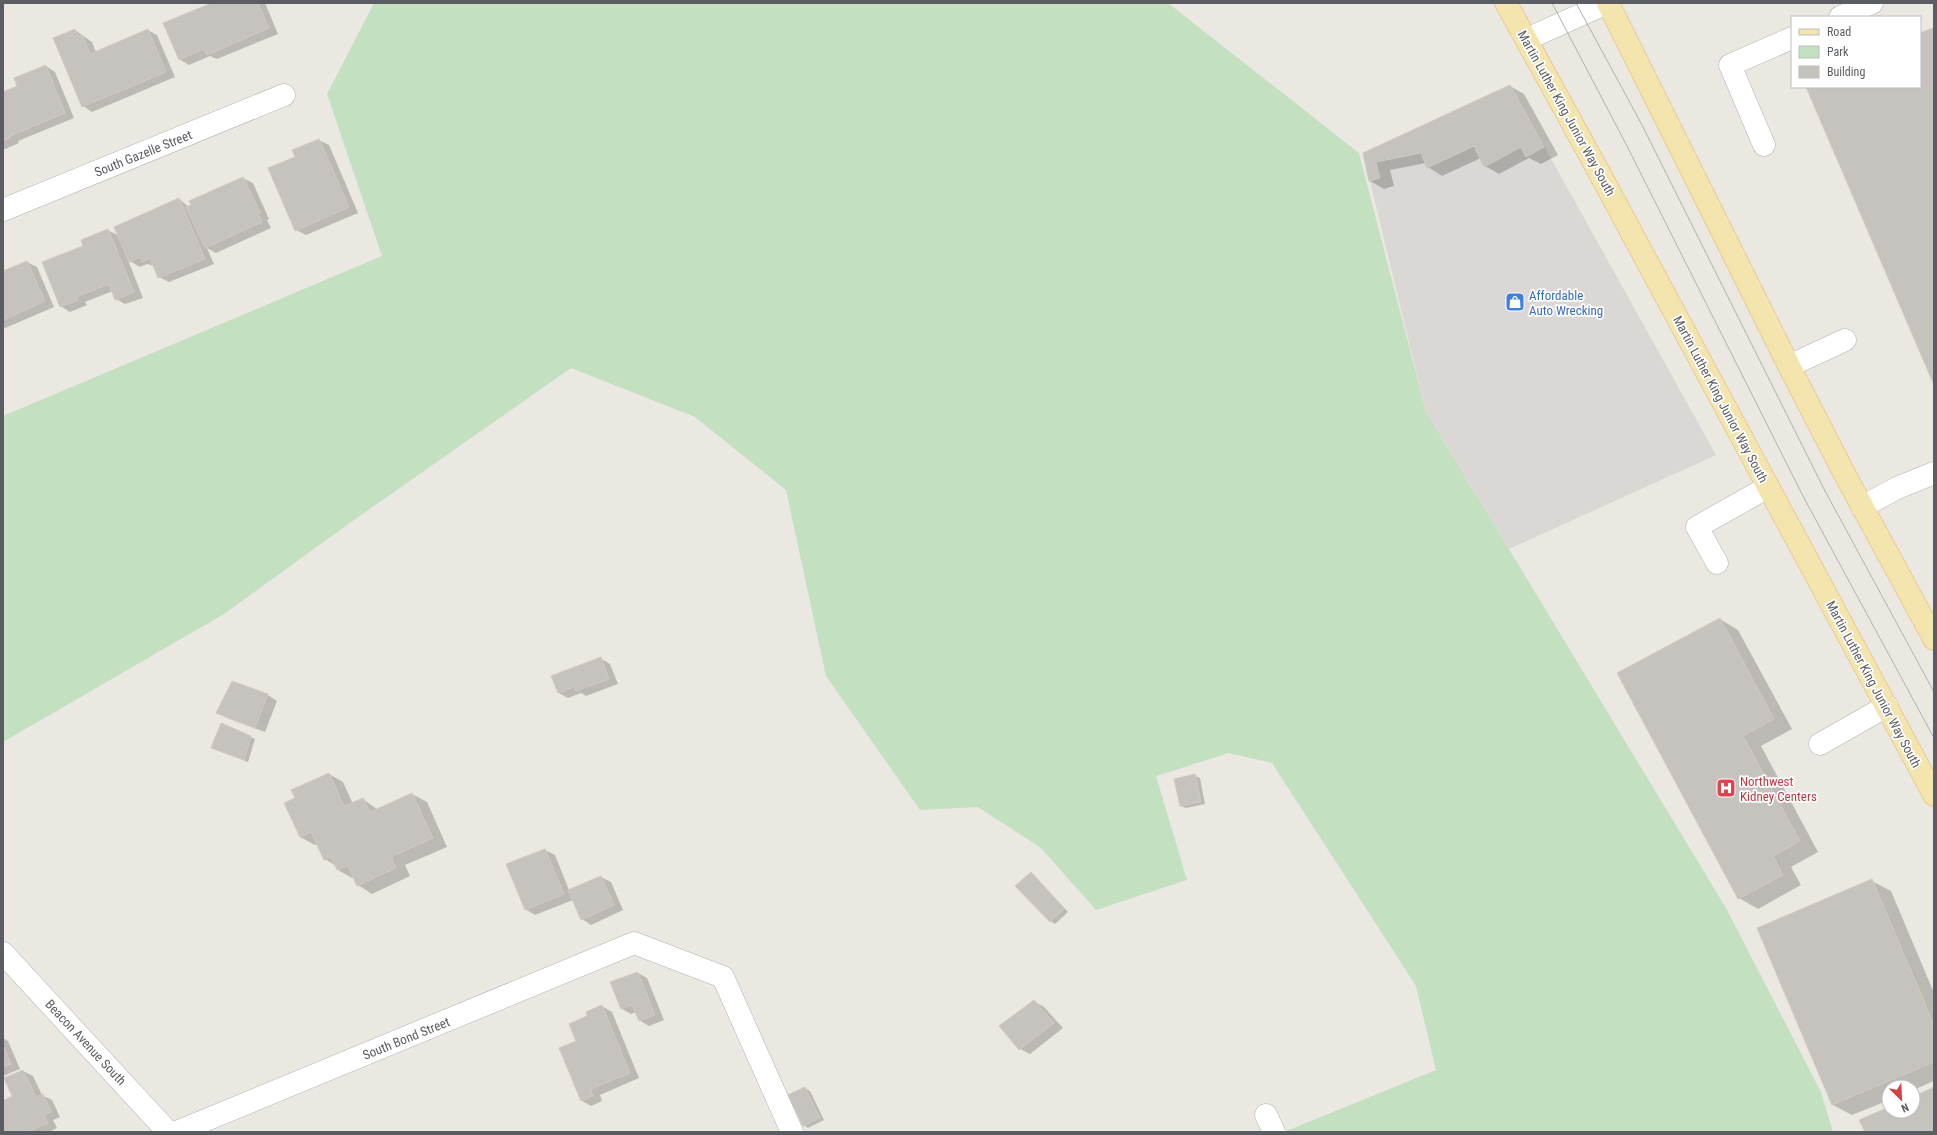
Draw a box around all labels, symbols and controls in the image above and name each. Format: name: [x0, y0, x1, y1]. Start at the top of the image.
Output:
legend: [1791, 16, 1921, 88]
text: Road: [1827, 25, 1851, 39]
street label: Martin Luther King Junior Way South: [1515, 28, 1618, 199]
text: Park: [1827, 45, 1849, 59]
text: Building: [1827, 65, 1865, 79]
street label: South Gazelle Street: [92, 127, 194, 180]
place label: Affordable Auto Wrecking: [1529, 288, 1603, 318]
shop icon: Affordable Auto Wrecking: [1504, 291, 1526, 313]
street label: Martin Luther King Junior Way South: [1670, 313, 1771, 485]
street label: Martin Luther King Junior Way South: [1823, 598, 1924, 770]
place label: Northwest Kidney Centers: [1740, 774, 1817, 804]
hospital icon: Northwest Kidney Centers: [1715, 777, 1737, 799]
street label: Beacon Avenue South: [42, 997, 129, 1088]
street label: South Bond Street: [361, 1014, 452, 1063]
north arrow: [1881, 1079, 1921, 1119]
text: N: [1899, 1100, 1911, 1115]

